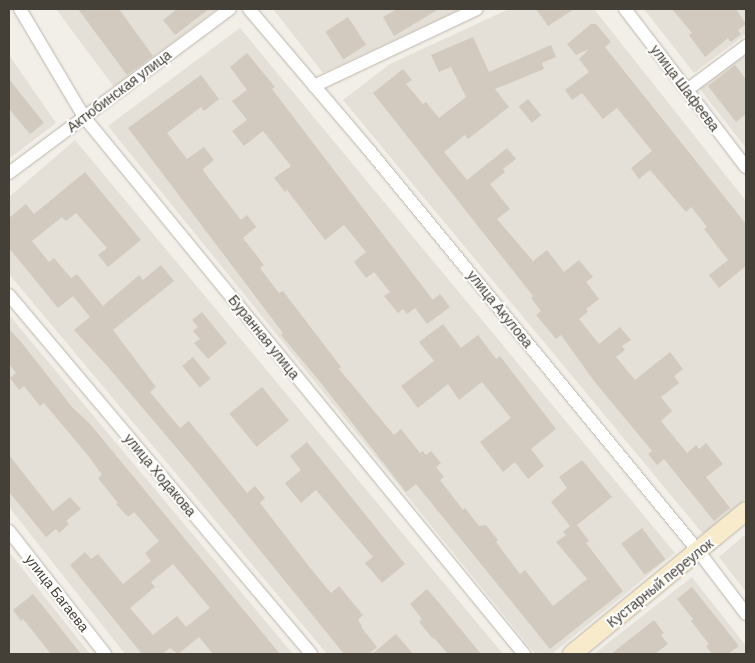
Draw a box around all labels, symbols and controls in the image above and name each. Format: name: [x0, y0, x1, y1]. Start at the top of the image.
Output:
street label: улица Шафеева: [647, 41, 723, 135]
street label: Актюбинская улица: [64, 46, 174, 136]
street label: улица Акулова: [464, 267, 536, 351]
street label: Буранная улица: [225, 292, 303, 382]
street label: улица Ходакова: [120, 430, 200, 520]
street label: Кустарный переулок: [603, 535, 717, 631]
street label: улица Багаева: [22, 551, 92, 635]

